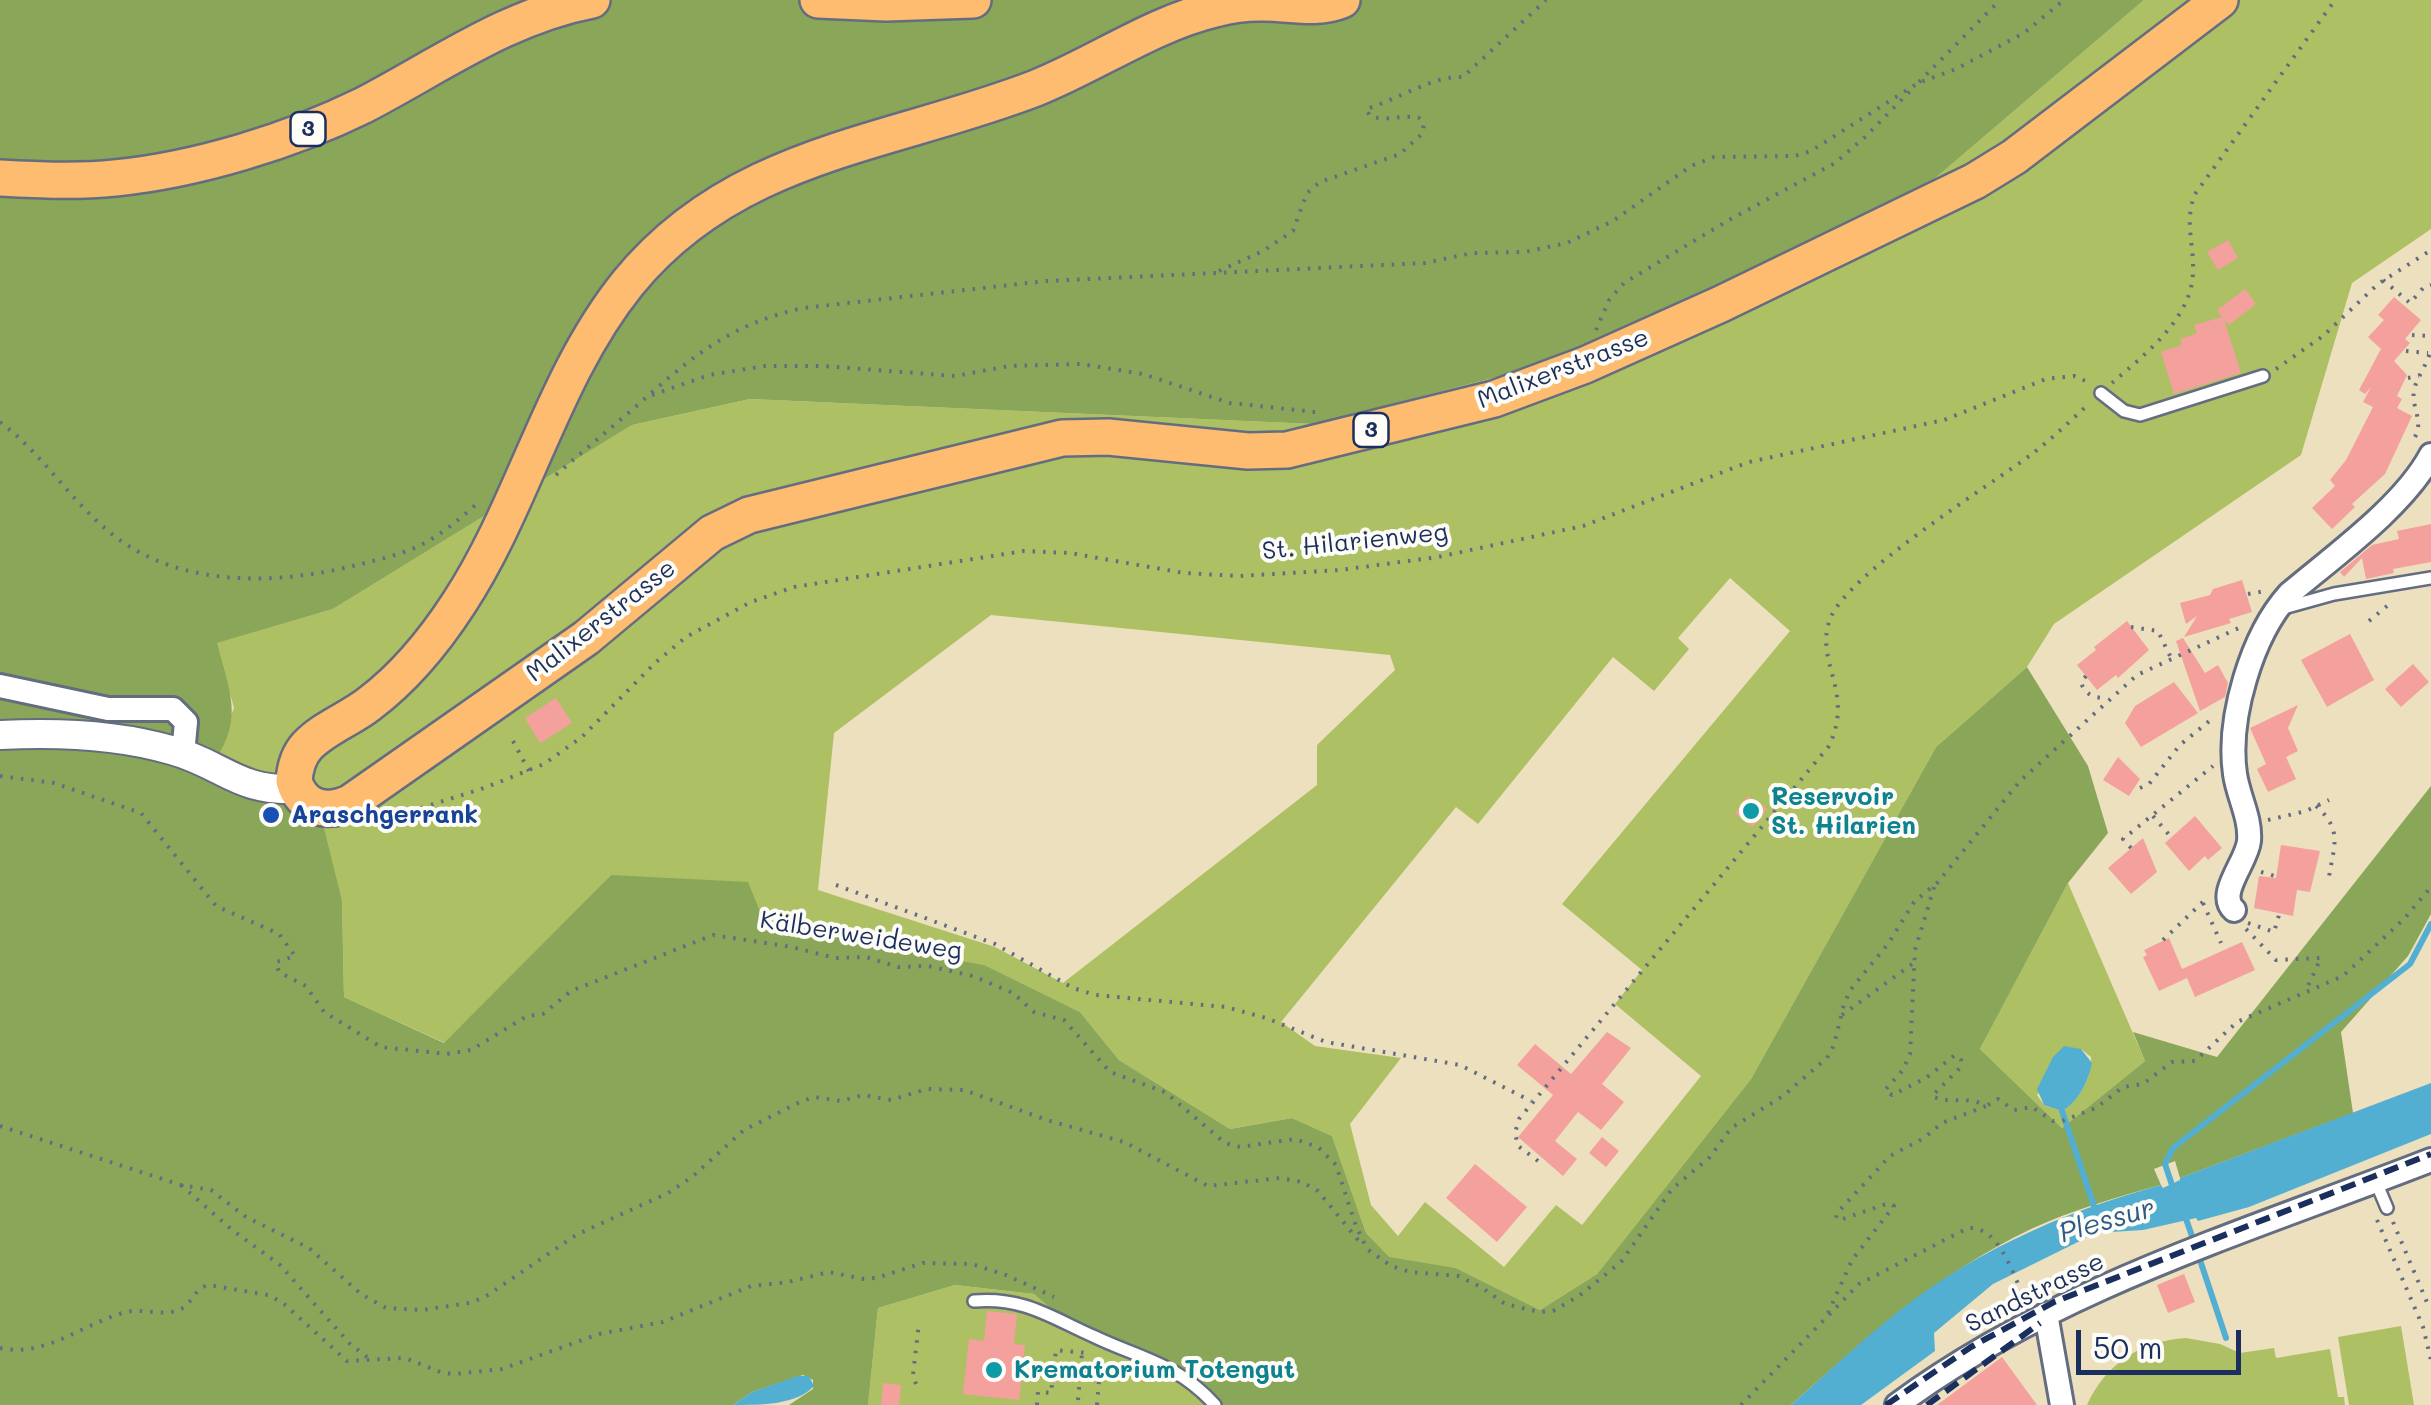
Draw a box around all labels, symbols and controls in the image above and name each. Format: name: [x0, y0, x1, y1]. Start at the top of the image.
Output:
road number: 3: [290, 112, 326, 146]
street label: Malixerstrasse: [1473, 323, 1653, 415]
road number: 3: [1354, 413, 1388, 447]
street label: St. Hilarienweg: [1261, 517, 1449, 567]
street label: Malixerstrasse: [520, 553, 682, 689]
place label: Reservoir St. Hilarien: [1771, 782, 1916, 841]
place label: Araschgerrank: [291, 800, 478, 830]
marker: Reservoir St. Hilarien: [1740, 800, 1762, 822]
marker: Araschgerrank: [260, 804, 282, 826]
street label: Kälberweideweg: [758, 905, 964, 967]
water label: Plessur: [2055, 1191, 2159, 1251]
street label: Sandstrasse: [1961, 1247, 2109, 1339]
scale bar: [2081, 1310, 2246, 1372]
text: 50 m: [2093, 1327, 2163, 1367]
place label: Krematorium Totengut: [1014, 1355, 1295, 1385]
marker: Krematorium Totengut: [983, 1359, 1005, 1381]

